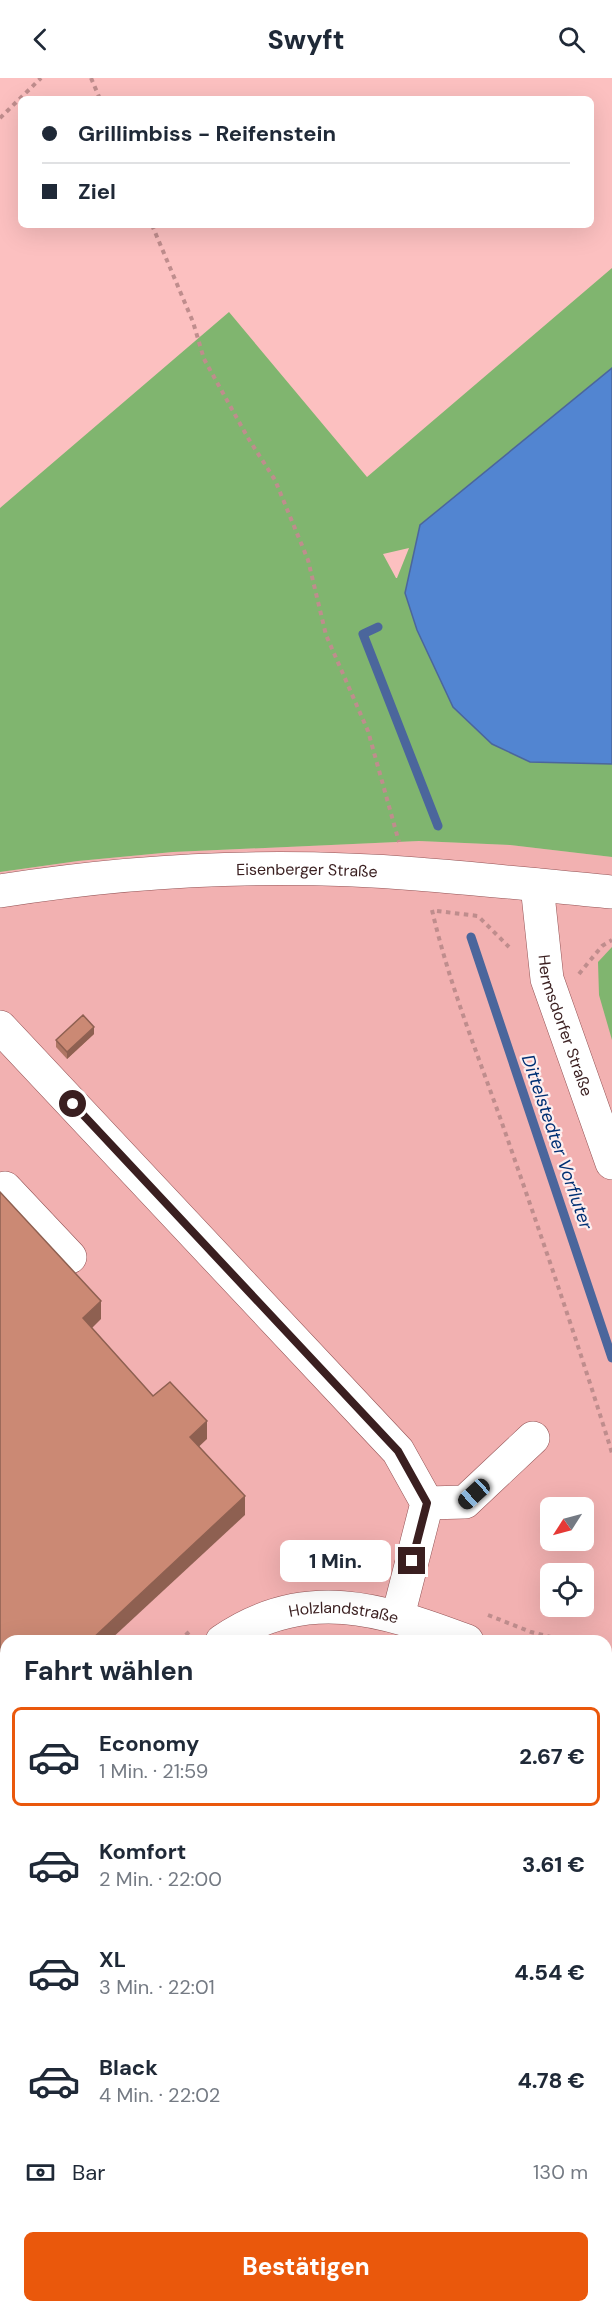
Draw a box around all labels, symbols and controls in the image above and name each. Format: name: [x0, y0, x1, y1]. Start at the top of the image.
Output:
text: Swyft: [267, 22, 345, 57]
icon: back: [24, 23, 57, 56]
icon: search: [555, 23, 588, 56]
text: Grillimbiss - Reifenstein: [78, 119, 336, 148]
text: Ziel: [78, 177, 116, 206]
street label: Eisenberger Straße: [236, 858, 378, 882]
street label: Hermsdorfer Straße: [534, 954, 598, 1099]
water label: Dittelstedter Vorfluter: [516, 1052, 599, 1234]
route start: [59, 1090, 86, 1117]
car: [455, 1475, 493, 1513]
north arrow: [540, 1497, 594, 1551]
map controls: [540, 1497, 594, 1617]
callout: 1 Min.: [280, 1540, 391, 1582]
route end: [398, 1547, 425, 1574]
text: 1 Min.: [309, 1548, 362, 1574]
button: locate: [540, 1563, 594, 1617]
street label: Holzlandstraße: [287, 1596, 401, 1628]
text: Fahrt wählen: [24, 1653, 194, 1688]
text: Economy: [99, 1729, 199, 1758]
icon: car: [27, 1730, 81, 1784]
text: 2.67 €: [519, 1742, 585, 1771]
text: 1 Min. · 21:59: [99, 1758, 208, 1784]
text: Komfort: [99, 1837, 186, 1866]
icon: car: [27, 1838, 81, 1892]
text: 3.61 €: [522, 1850, 585, 1879]
text: 2 Min. · 22:00: [99, 1866, 222, 1892]
text: XL: [99, 1945, 126, 1974]
icon: car: [27, 1946, 81, 2000]
text: 4.54 €: [514, 1958, 585, 1987]
text: 3 Min. · 22:01: [99, 1974, 215, 2000]
text: Black: [99, 2053, 158, 2082]
icon: car: [27, 2054, 81, 2108]
text: 4.78 €: [517, 2066, 585, 2095]
text: 4 Min. · 22:02: [99, 2082, 220, 2108]
icon: cash: [24, 2156, 57, 2189]
text: Bar: [72, 2158, 105, 2187]
text: 130 m: [533, 2159, 588, 2185]
button: Bestätigen: [24, 2232, 588, 2301]

